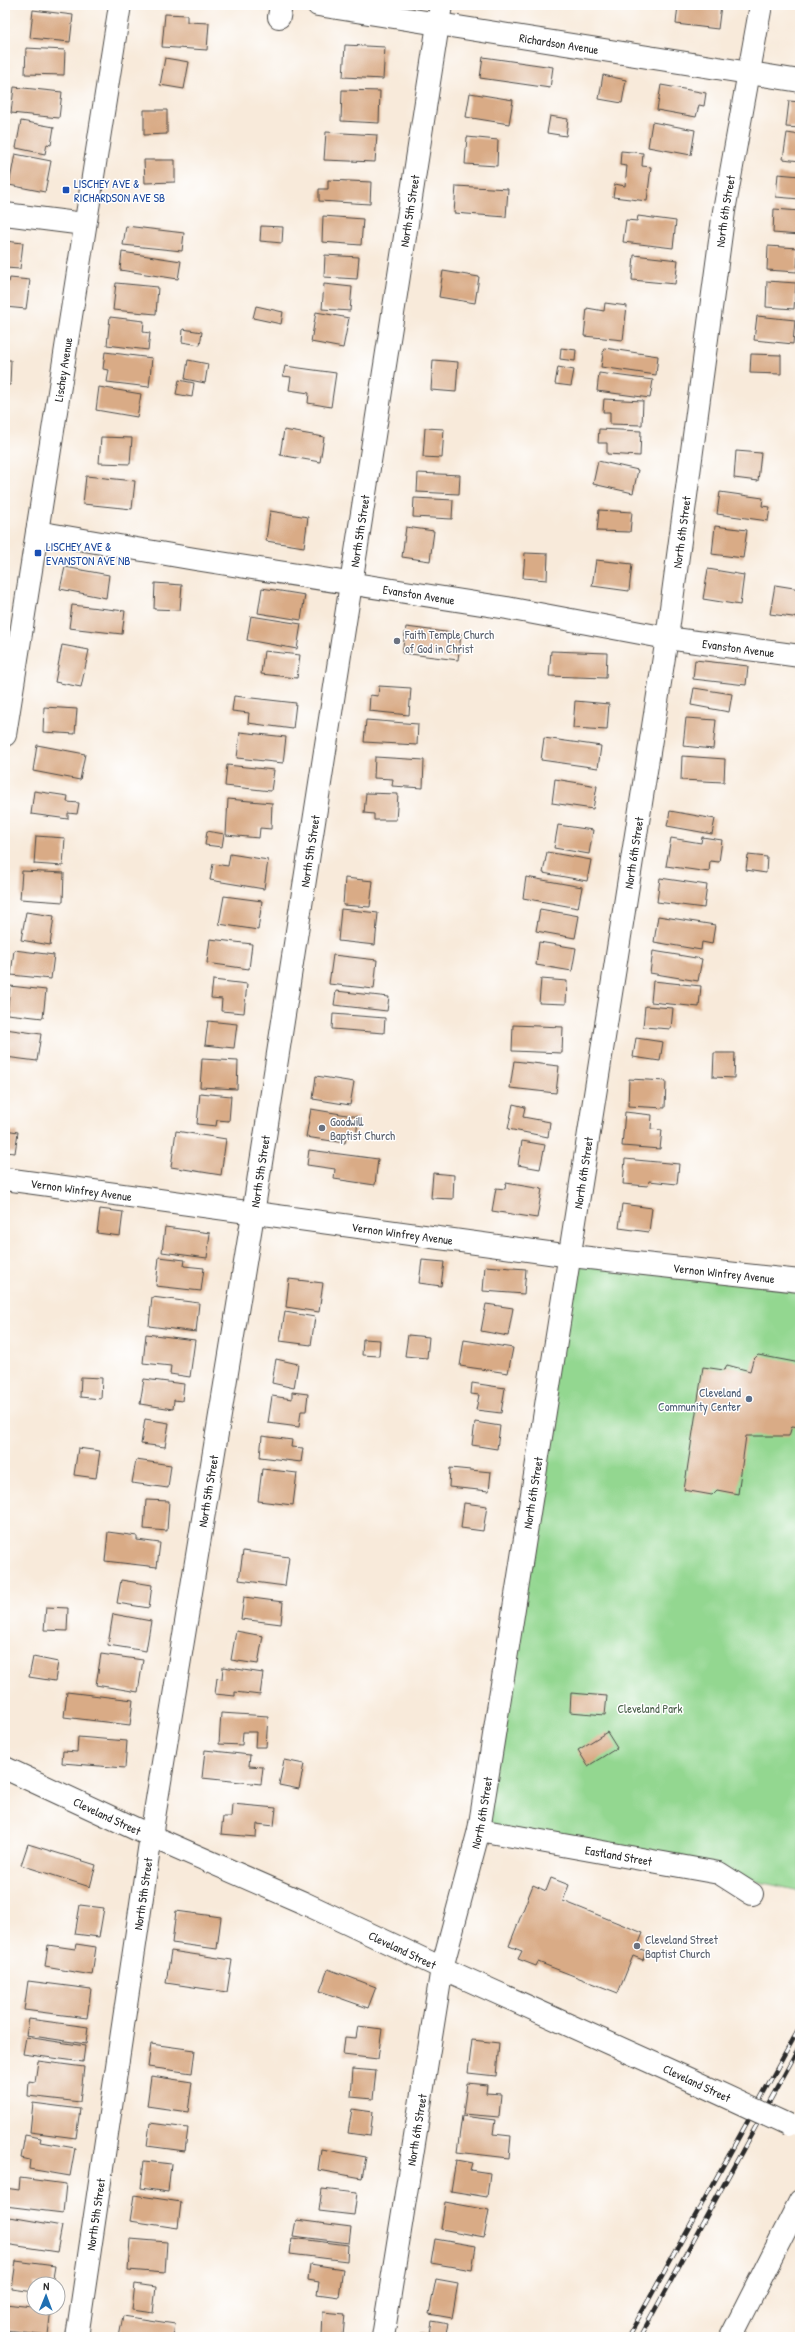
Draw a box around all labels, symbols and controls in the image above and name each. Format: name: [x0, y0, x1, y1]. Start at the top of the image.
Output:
street label: Richardson Avenue: [518, 28, 600, 58]
street label: North 5th Street: [395, 173, 423, 248]
street label: North 6th Street: [711, 173, 739, 248]
place label: LISCHEY AVE & RICHARDSON AVE SB: [74, 175, 165, 206]
marker: LISCHEY AVE & RICHARDSON AVE SB: [61, 185, 71, 195]
street label: Lischey Avenue: [49, 336, 76, 403]
street label: North 5th Street: [345, 493, 373, 568]
street label: North 6th Street: [668, 494, 694, 569]
place label: LISCHEY AVE & EVANSTON AVE NB: [46, 538, 130, 569]
marker: LISCHEY AVE & EVANSTON AVE NB: [33, 548, 43, 558]
street label: Evanston Avenue: [382, 580, 456, 608]
place label: Faith Temple Church of God in Christ: [404, 626, 494, 657]
street label: Evanston Avenue: [701, 634, 776, 661]
marker: Faith Temple Church of God in Christ: [392, 636, 402, 646]
street label: North 5th Street: [295, 813, 324, 888]
street label: North 6th Street: [619, 815, 647, 890]
place label: Goodwill Baptist Church: [330, 1113, 395, 1144]
marker: Goodwill Baptist Church: [317, 1123, 327, 1133]
street label: North 5th Street: [246, 1133, 274, 1209]
street label: North 6th Street: [569, 1135, 597, 1210]
street label: Vernon Winfrey Avenue: [30, 1174, 133, 1205]
street label: Vernon Winfrey Avenue: [351, 1218, 454, 1248]
street label: Vernon Winfrey Avenue: [672, 1259, 776, 1287]
place label: Cleveland Community Center: [658, 1384, 741, 1415]
marker: Cleveland Community Center: [744, 1394, 754, 1404]
street label: North 5th Street: [193, 1453, 222, 1528]
street label: North 6th Street: [518, 1455, 546, 1530]
park label: Cleveland Park: [618, 1700, 682, 1717]
street label: North 6th Street: [466, 1775, 496, 1850]
street label: Cleveland Street: [71, 1793, 145, 1839]
street label: Eastland Street: [584, 1841, 654, 1870]
street label: North 5th Street: [129, 1856, 156, 1931]
street label: Cleveland Street: [366, 1926, 440, 1973]
place label: Cleveland Street Baptist Church: [645, 1931, 719, 1962]
marker: Cleveland Street Baptist Church: [632, 1941, 642, 1951]
street label: Cleveland Street: [660, 2060, 734, 2106]
street label: North 6th Street: [402, 2092, 430, 2167]
street label: North 5th Street: [81, 2176, 109, 2252]
north arrow: [26, 2276, 66, 2316]
text: N: [43, 2279, 49, 2293]

